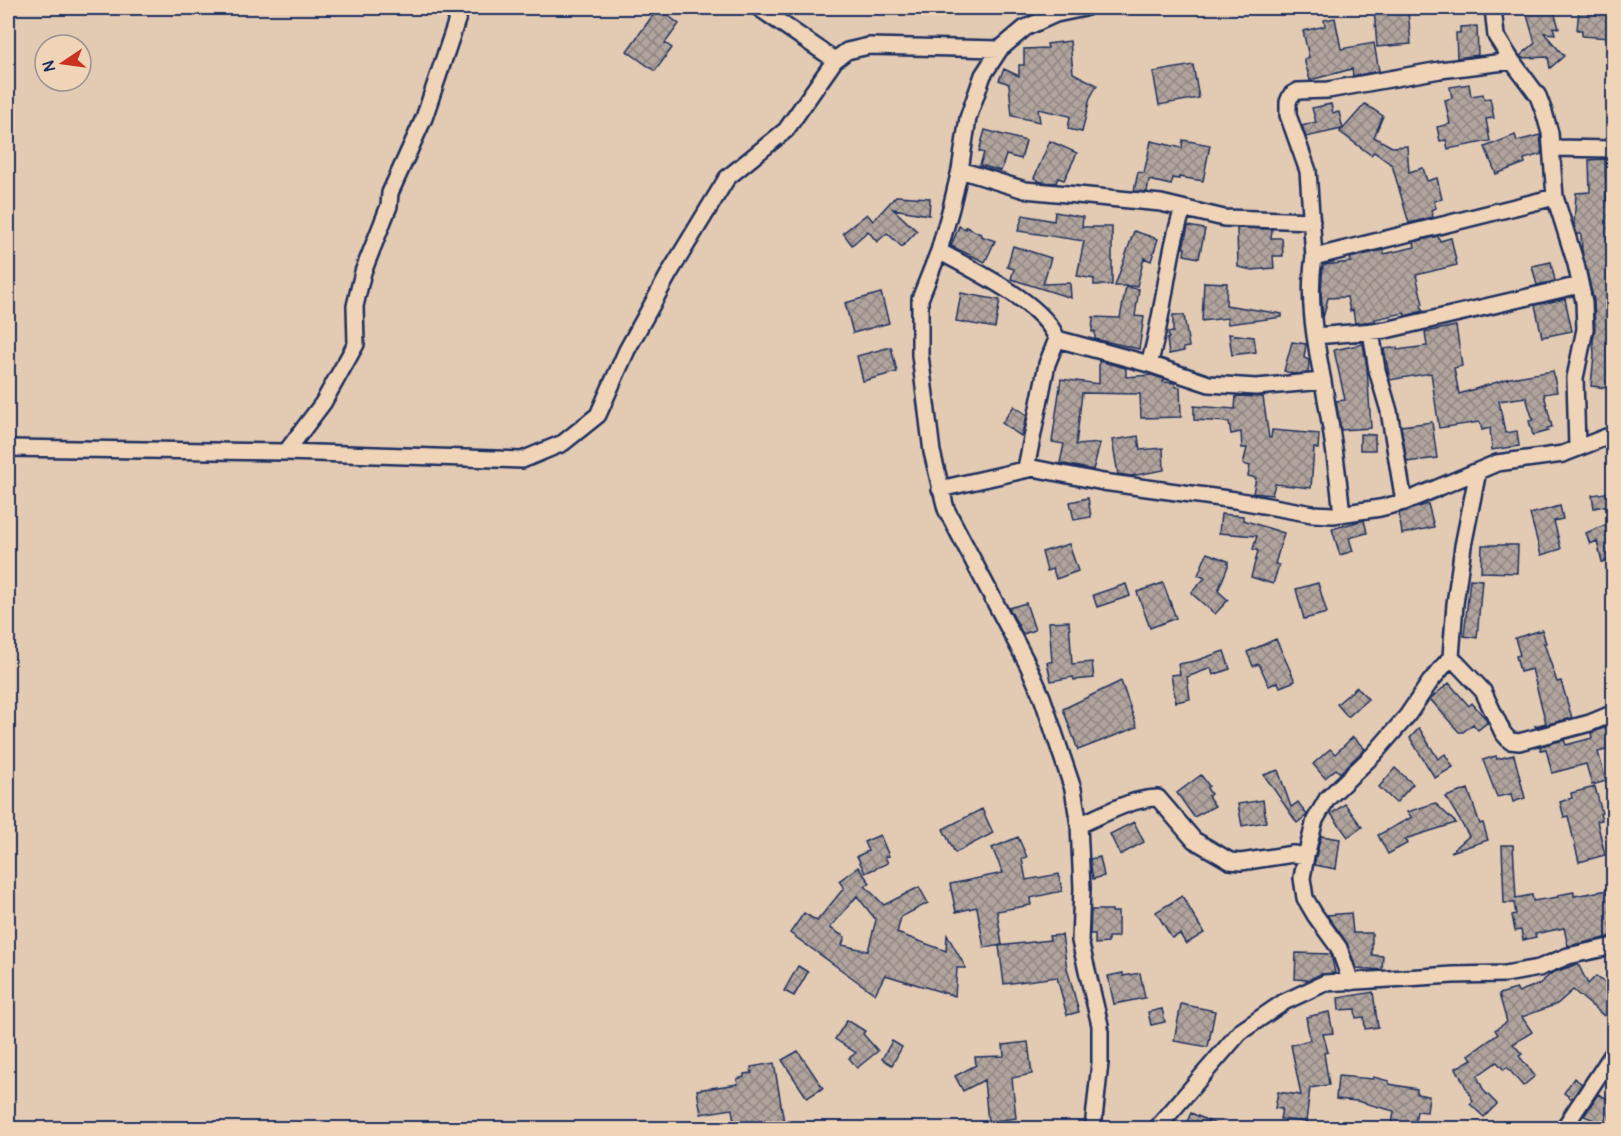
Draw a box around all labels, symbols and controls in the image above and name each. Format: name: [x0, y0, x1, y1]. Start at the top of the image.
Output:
north arrow: [33, 33, 93, 93]
text: N: [38, 58, 60, 74]

